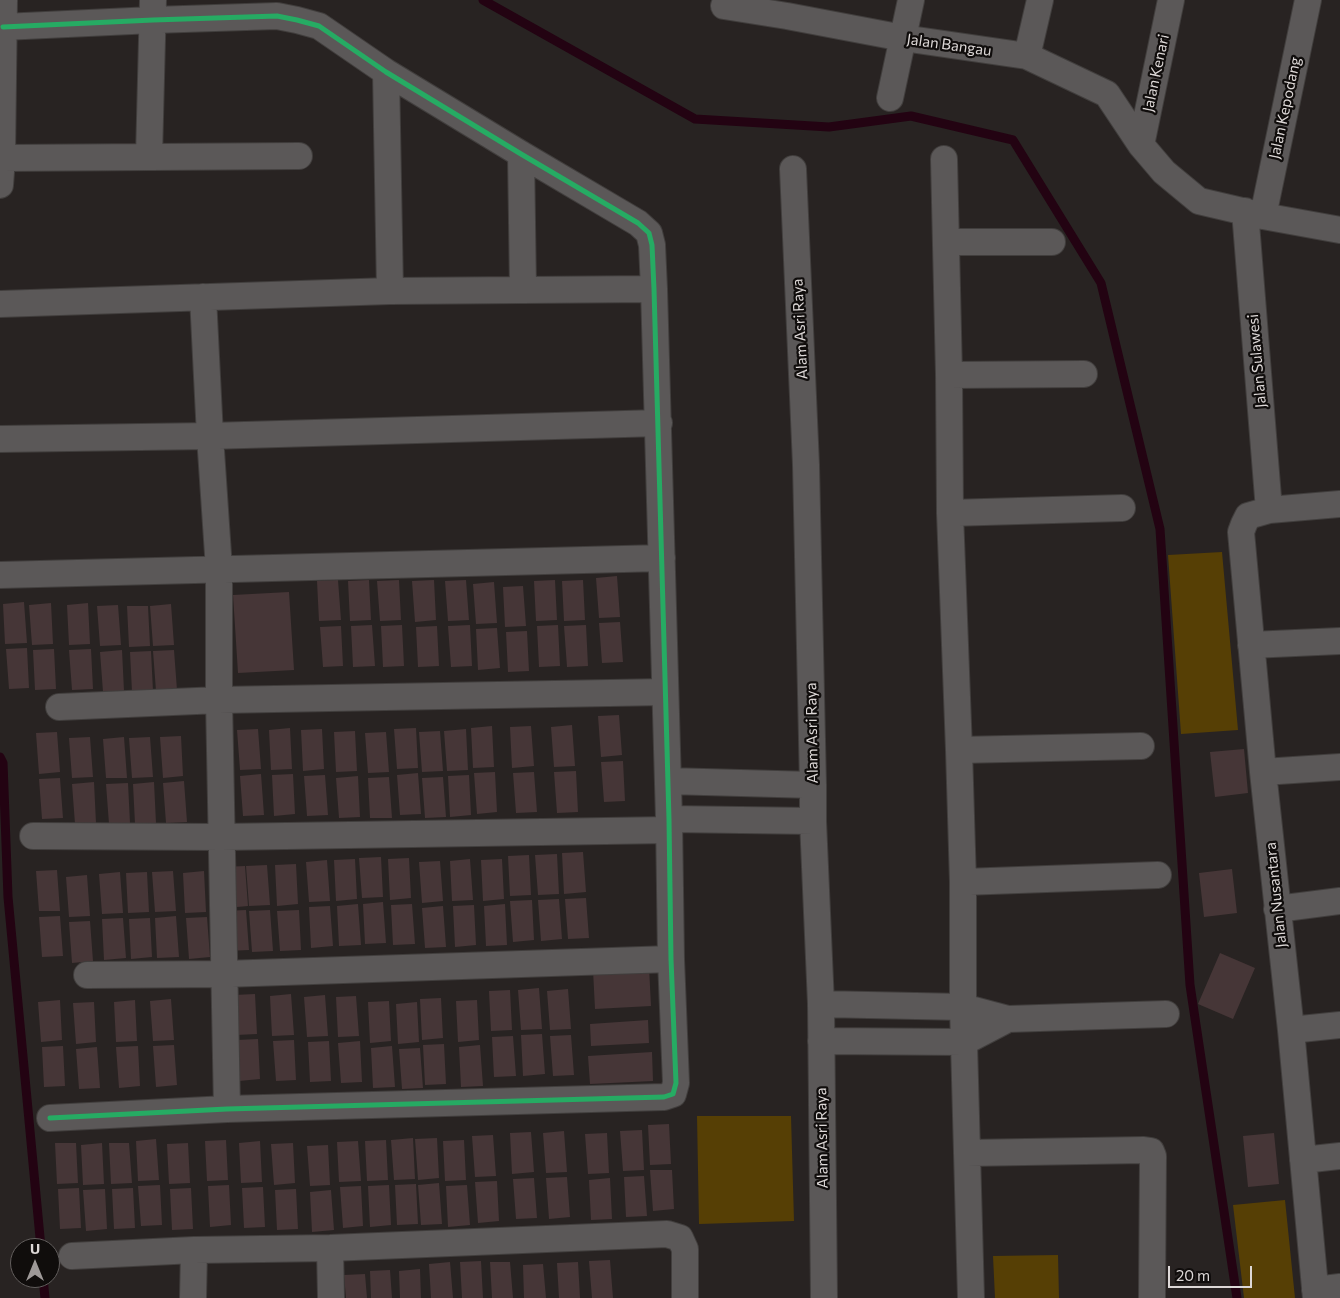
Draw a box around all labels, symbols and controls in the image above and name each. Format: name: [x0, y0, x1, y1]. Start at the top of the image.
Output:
street label: Jalan Bangau: [905, 30, 993, 60]
street label: Jalan Kenari: [1139, 32, 1173, 114]
street label: Jalan Kepodang: [1265, 55, 1305, 161]
street label: Alam Asri Raya: [788, 278, 812, 380]
street label: Jalan Sulawesi: [1244, 313, 1270, 409]
street label: Alam Asri Raya: [802, 682, 822, 784]
street label: Jalan Nusantara: [1262, 841, 1290, 949]
street label: Alam Asri Raya: [812, 1087, 832, 1189]
north arrow: [10, 1238, 60, 1288]
text: U: [30, 1240, 40, 1257]
scale bar: [1170, 1256, 1254, 1288]
text: 20 m: [1176, 1266, 1210, 1284]

